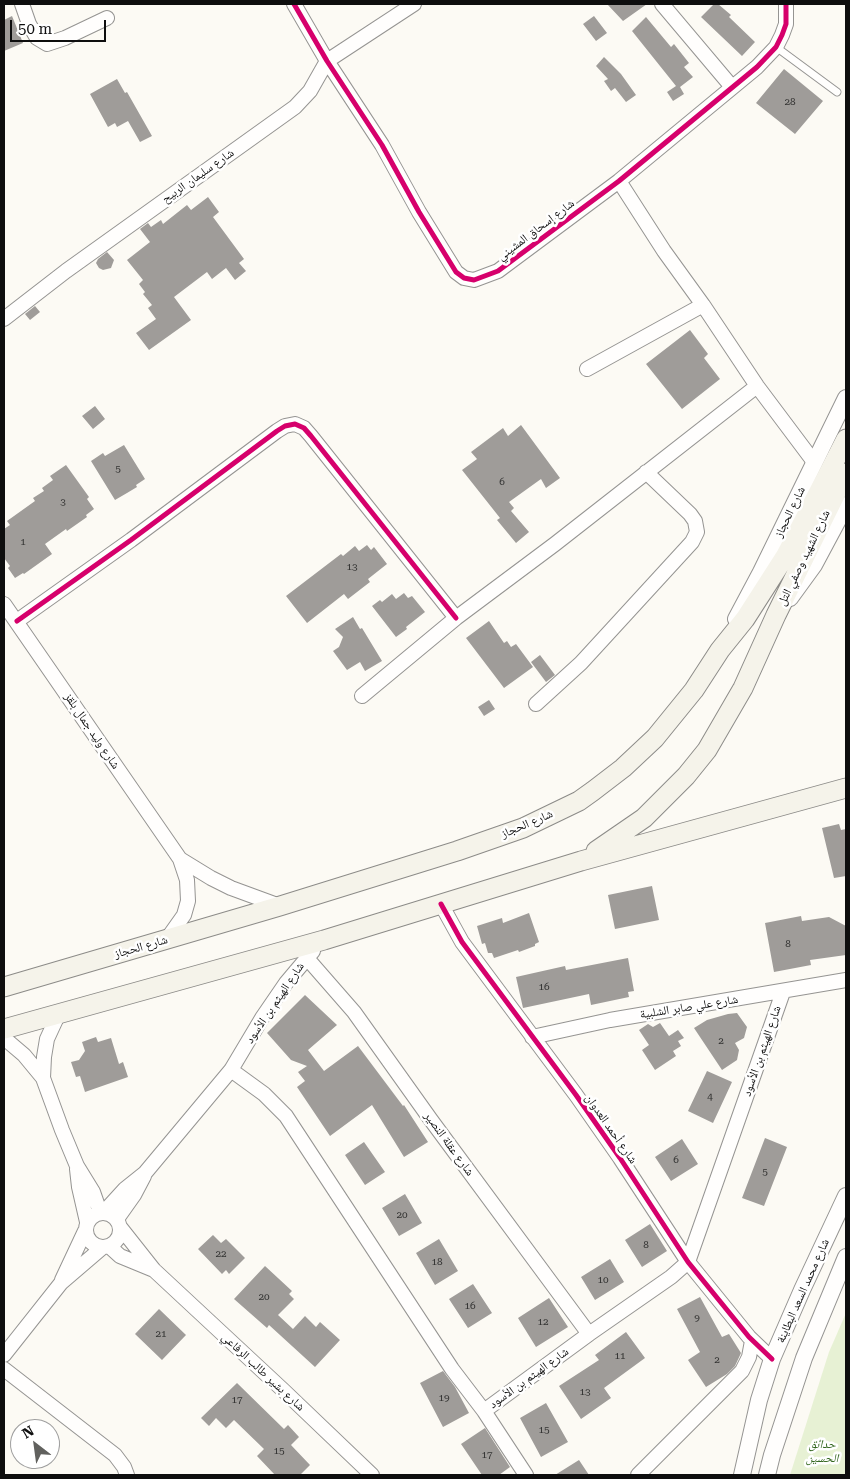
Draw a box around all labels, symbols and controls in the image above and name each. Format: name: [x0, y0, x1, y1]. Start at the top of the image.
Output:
scale bar: [12, 10, 109, 42]
text: 50 m: [18, 20, 52, 38]
house number: 28: [784, 96, 796, 108]
street label: شارع سليمان الربيح: [159, 146, 237, 206]
street label: شارع إسحاق المشيني: [495, 196, 577, 264]
house number: 5: [115, 463, 121, 475]
house number: 6: [499, 476, 505, 488]
street label: شارع الحجاز: [771, 484, 809, 540]
house number: 3: [60, 496, 66, 508]
street label: شارع الشهيد وصفي التل: [775, 508, 833, 608]
house number: 1: [20, 536, 26, 548]
house number: 13: [346, 561, 358, 573]
street label: شارع وليد جمال بلقز: [61, 690, 123, 772]
street label: شارع الحجاز: [499, 807, 555, 841]
street label: شارع الحجاز: [113, 933, 169, 961]
house number: 8: [785, 938, 791, 950]
street label: شارع الهيثم بن الأسود: [243, 960, 307, 1046]
house number: 16: [538, 981, 550, 993]
street label: شارع علي صابر الشلبية: [639, 992, 739, 1022]
street label: شارع الهيثم بن الأسود: [740, 1004, 784, 1098]
house number: 2: [718, 1035, 724, 1047]
street label: شارع أحمد العدوان: [582, 1091, 640, 1167]
house number: 4: [707, 1091, 713, 1103]
street label: شارع عقلة النصير: [421, 1109, 477, 1179]
house number: 6: [673, 1154, 679, 1166]
house number: 5: [762, 1166, 768, 1178]
house number: 20: [396, 1209, 408, 1221]
street label: شارع محمد السعد البطاينة: [774, 1237, 832, 1345]
house number: 8: [643, 1239, 649, 1251]
house number: 22: [215, 1248, 227, 1260]
house number: 18: [431, 1256, 443, 1268]
house number: 10: [597, 1274, 609, 1286]
house number: 20: [258, 1291, 270, 1303]
house number: 16: [464, 1300, 476, 1312]
house number: 9: [694, 1312, 700, 1324]
house number: 12: [537, 1316, 549, 1328]
house number: 21: [155, 1328, 167, 1340]
street label: شارع بشير طالب الرفاعي: [218, 1330, 308, 1414]
street label: شارع الهيثم بن الأسود: [486, 1344, 572, 1412]
house number: 11: [614, 1350, 626, 1362]
house number: 2: [714, 1354, 720, 1366]
house number: 13: [579, 1386, 591, 1398]
house number: 19: [438, 1392, 450, 1404]
house number: 17: [231, 1394, 243, 1406]
north arrow: [10, 1419, 60, 1469]
text: N: [19, 1422, 37, 1441]
house number: 15: [538, 1424, 550, 1436]
park label: حدائق الحسين: [806, 1437, 838, 1465]
house number: 15: [273, 1445, 285, 1457]
house number: 17: [481, 1449, 493, 1461]

